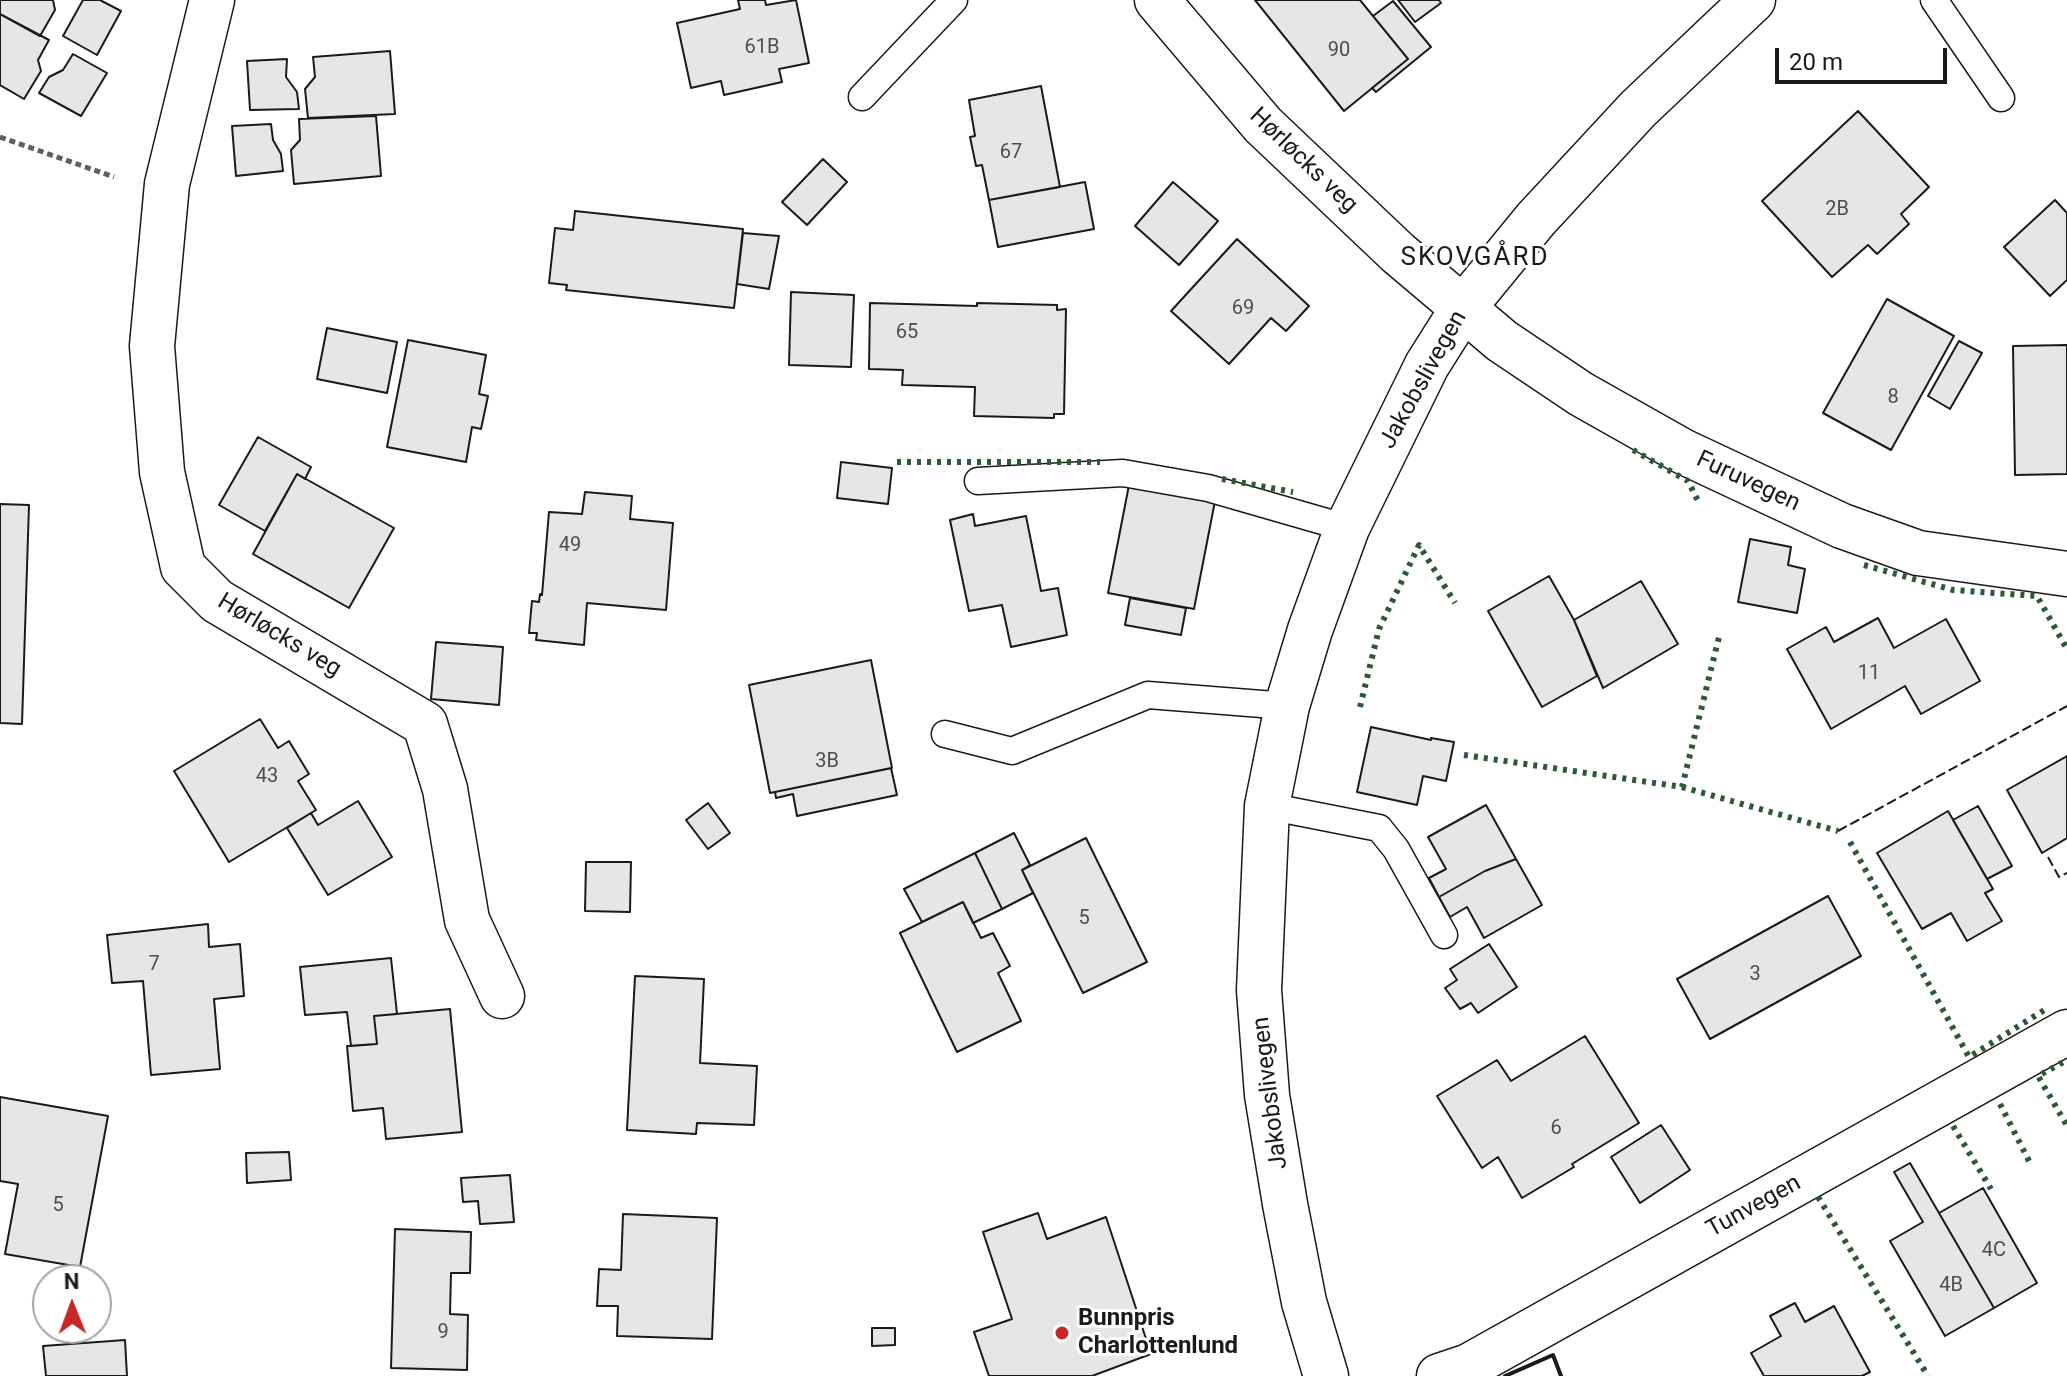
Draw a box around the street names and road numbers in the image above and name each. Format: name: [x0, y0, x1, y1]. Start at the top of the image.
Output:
street label: Hørløcks veg: [1243, 102, 1363, 220]
street label: Jakobslivegen: [1374, 306, 1474, 454]
street label: Furuvegen: [1691, 445, 1805, 519]
street label: Hørløcks veg: [212, 588, 346, 684]
street label: Jakobslivegen: [1247, 1015, 1295, 1171]
street label: Tunvegen: [1702, 1169, 1806, 1245]

